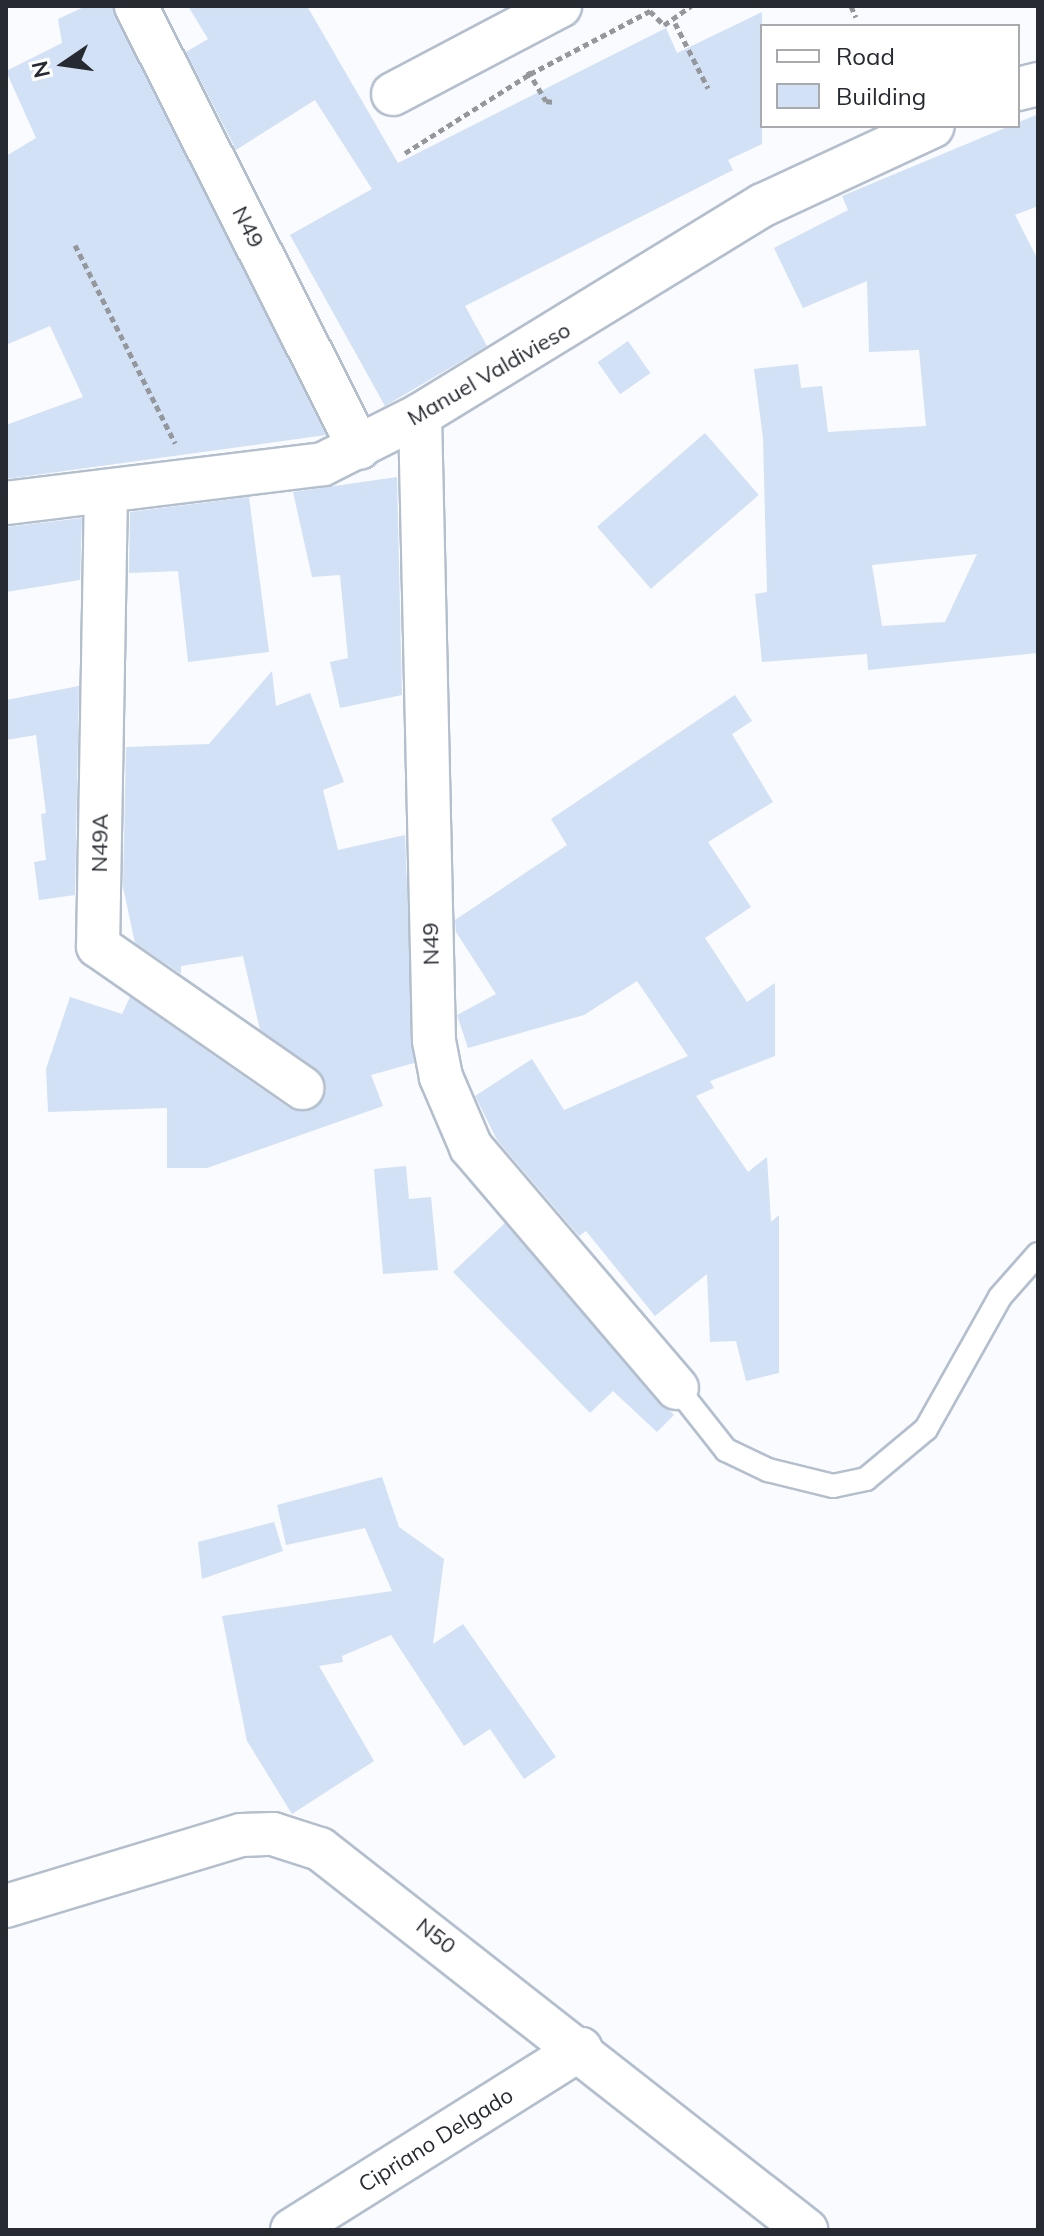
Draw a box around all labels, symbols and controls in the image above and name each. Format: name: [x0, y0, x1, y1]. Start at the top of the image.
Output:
north arrow: [24, 24, 104, 104]
legend: [760, 24, 1020, 128]
text: Road: [836, 41, 895, 71]
text: N: [25, 58, 56, 81]
text: Building: [836, 81, 926, 111]
street label: N49: [227, 202, 269, 252]
street label: Manuel Valdivieso: [403, 317, 575, 431]
street label: N49A: [86, 813, 114, 873]
street label: N49: [417, 922, 445, 966]
street label: N50: [411, 1912, 461, 1960]
street label: Cipriano Delgado: [354, 2082, 518, 2198]

